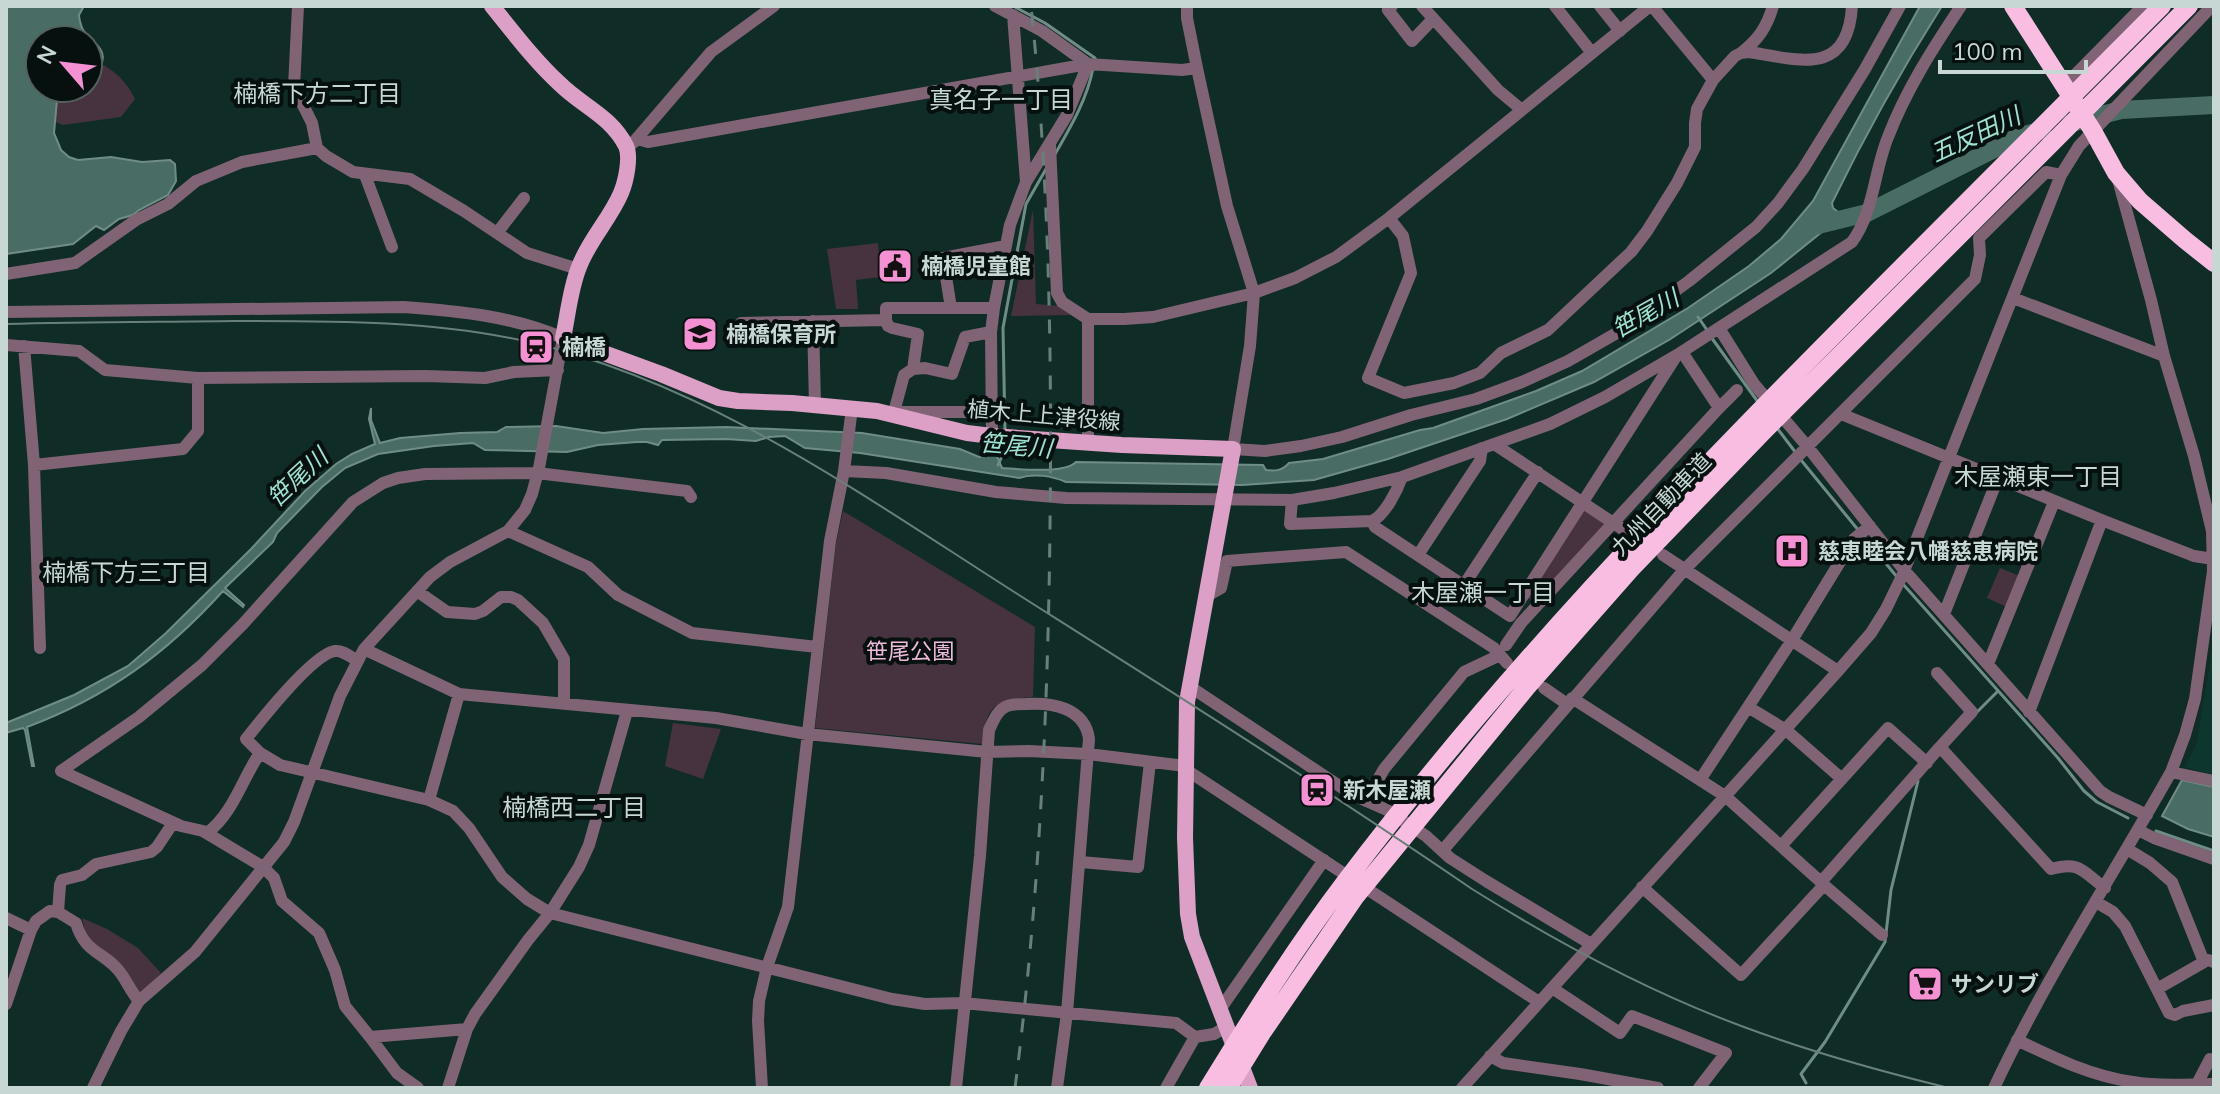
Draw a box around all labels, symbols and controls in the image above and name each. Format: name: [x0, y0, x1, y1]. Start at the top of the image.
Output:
north arrow: [24, 24, 104, 104]
scale bar: [1940, 24, 2086, 74]
text: 100 m: [1952, 36, 2023, 66]
text: N: [30, 41, 63, 69]
district label: 楠橋下方二丁目: [233, 78, 401, 108]
district label: 真名子一丁目: [929, 84, 1073, 114]
water label: 五反田川: [1925, 99, 2028, 168]
public building icon: 楠橋児童館: [876, 247, 914, 285]
place label: 楠橋児童館: [921, 252, 1031, 280]
water label: 笹尾川: [1606, 281, 1686, 344]
school or university icon: 楠橋保育所: [681, 315, 719, 353]
place label: 楠橋保育所: [726, 320, 836, 348]
station icon: 楠橋: [517, 328, 555, 366]
place label: 楠橋: [562, 333, 606, 361]
street label: 植木上上津役線: [966, 394, 1122, 436]
water label: 笹尾川: [979, 427, 1056, 463]
water label: 笹尾川: [260, 439, 336, 513]
street label: 九州自動車道: [1605, 447, 1717, 561]
district label: 木屋瀬東一丁目: [1954, 461, 2122, 491]
hospital icon: 慈恵睦会八幡慈恵病院: [1773, 532, 1811, 570]
place label: 慈恵睦会八幡慈恵病院: [1818, 537, 2038, 565]
district label: 楠橋下方三丁目: [42, 557, 210, 587]
district label: 木屋瀬一丁目: [1411, 577, 1555, 607]
park label: 笹尾公園: [866, 637, 954, 665]
station icon: 新木屋瀬: [1298, 771, 1336, 809]
place label: 新木屋瀬: [1343, 776, 1431, 804]
district label: 楠橋西二丁目: [502, 792, 646, 822]
supermarket icon: サンリブ: [1906, 965, 1944, 1003]
place label: サンリブ: [1951, 970, 2039, 998]

